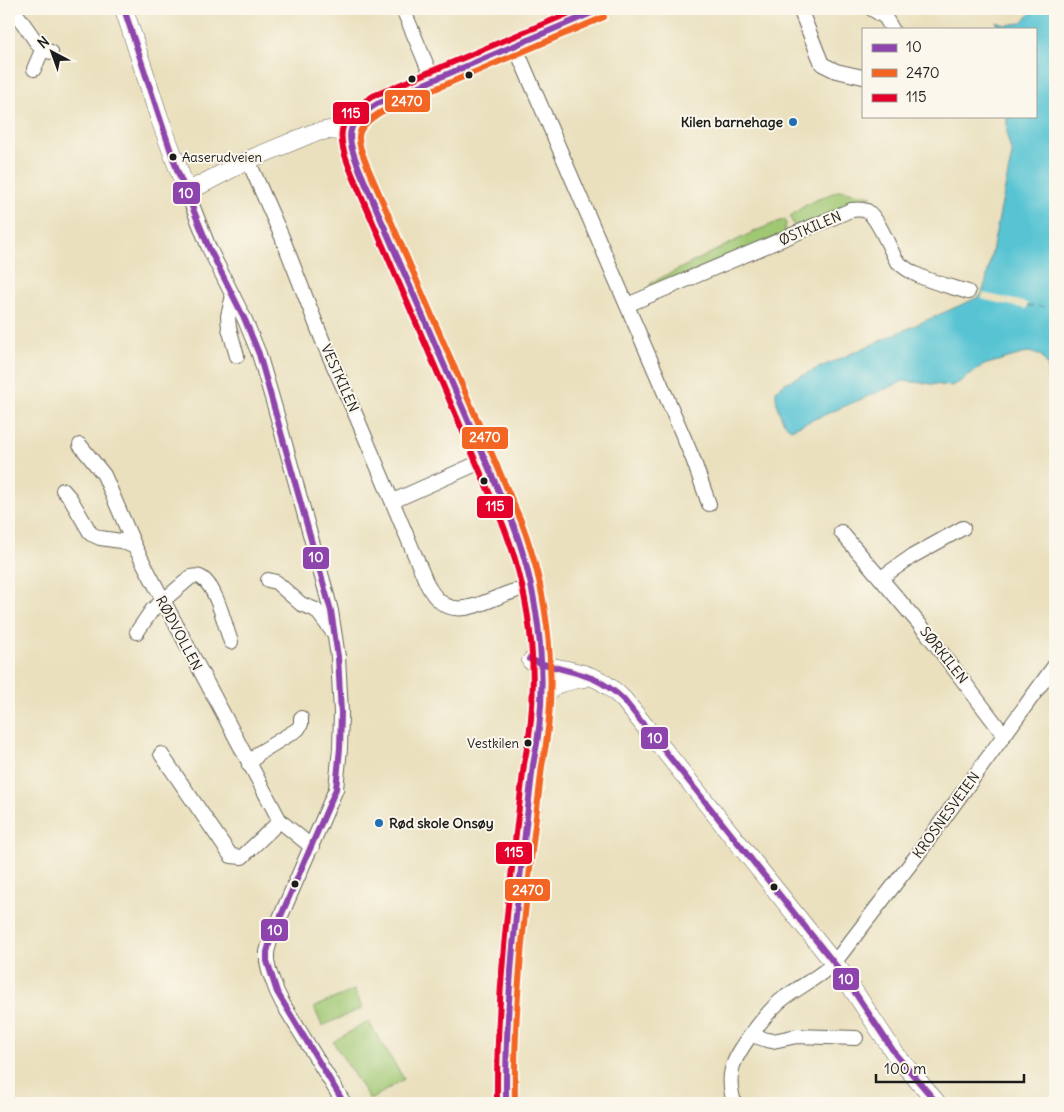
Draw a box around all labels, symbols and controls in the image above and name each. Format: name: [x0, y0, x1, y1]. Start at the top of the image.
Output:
north arrow: [28, 28, 78, 78]
legend: [862, 28, 1036, 118]
text: N: [34, 32, 53, 52]
text: 10: [906, 37, 922, 56]
text: 2470: [906, 63, 940, 82]
unlabelled marker: [464, 70, 474, 80]
unlabelled marker: [407, 74, 417, 84]
text: 115: [906, 87, 927, 106]
line badge: 2470: [384, 89, 431, 113]
text: 2470: [391, 92, 423, 110]
line badge: 115: [332, 101, 370, 125]
text: 115: [341, 104, 361, 122]
place label: Kilen barnehage: [681, 113, 783, 131]
marker: Kilen barnehage: [787, 116, 799, 128]
place label: Aaserudveien: [182, 149, 262, 166]
marker: Aaserudveien: [168, 152, 178, 162]
line badge: 10: [172, 181, 201, 205]
text: 10: [179, 184, 193, 202]
street label: ØSTKILEN: [776, 207, 844, 249]
street label: VESTKILEN: [317, 341, 363, 415]
line badge: 2470: [461, 426, 509, 450]
text: 2470: [469, 428, 501, 446]
unlabelled marker: [479, 476, 489, 486]
line badge: 115: [476, 495, 514, 519]
text: 115: [485, 497, 505, 515]
line badge: 10: [302, 546, 330, 570]
text: 10: [309, 548, 323, 566]
street label: RØDVOLLEN: [152, 593, 206, 673]
street label: SØRKILEN: [916, 623, 972, 687]
line badge: 10: [640, 726, 669, 750]
text: 10: [648, 729, 662, 747]
place label: Vestkilen: [467, 735, 519, 752]
marker: Vestkilen: [523, 738, 533, 748]
street label: KROSNESVEIEN: [909, 768, 983, 862]
place label: Rød skole Onsøy: [389, 814, 494, 832]
marker: Rød skole Onsøy: [373, 817, 385, 829]
line badge: 115: [495, 841, 533, 865]
text: 115: [504, 843, 524, 861]
line badge: 2470: [504, 878, 551, 902]
unlabelled marker: [290, 879, 300, 889]
text: 2470: [512, 881, 544, 899]
unlabelled marker: [769, 882, 779, 892]
line badge: 10: [260, 918, 289, 942]
text: 10: [268, 921, 282, 939]
line badge: 10: [832, 967, 860, 991]
text: 10: [839, 970, 853, 988]
scale bar: [876, 1052, 1024, 1084]
text: 100 m: [884, 1059, 926, 1078]

